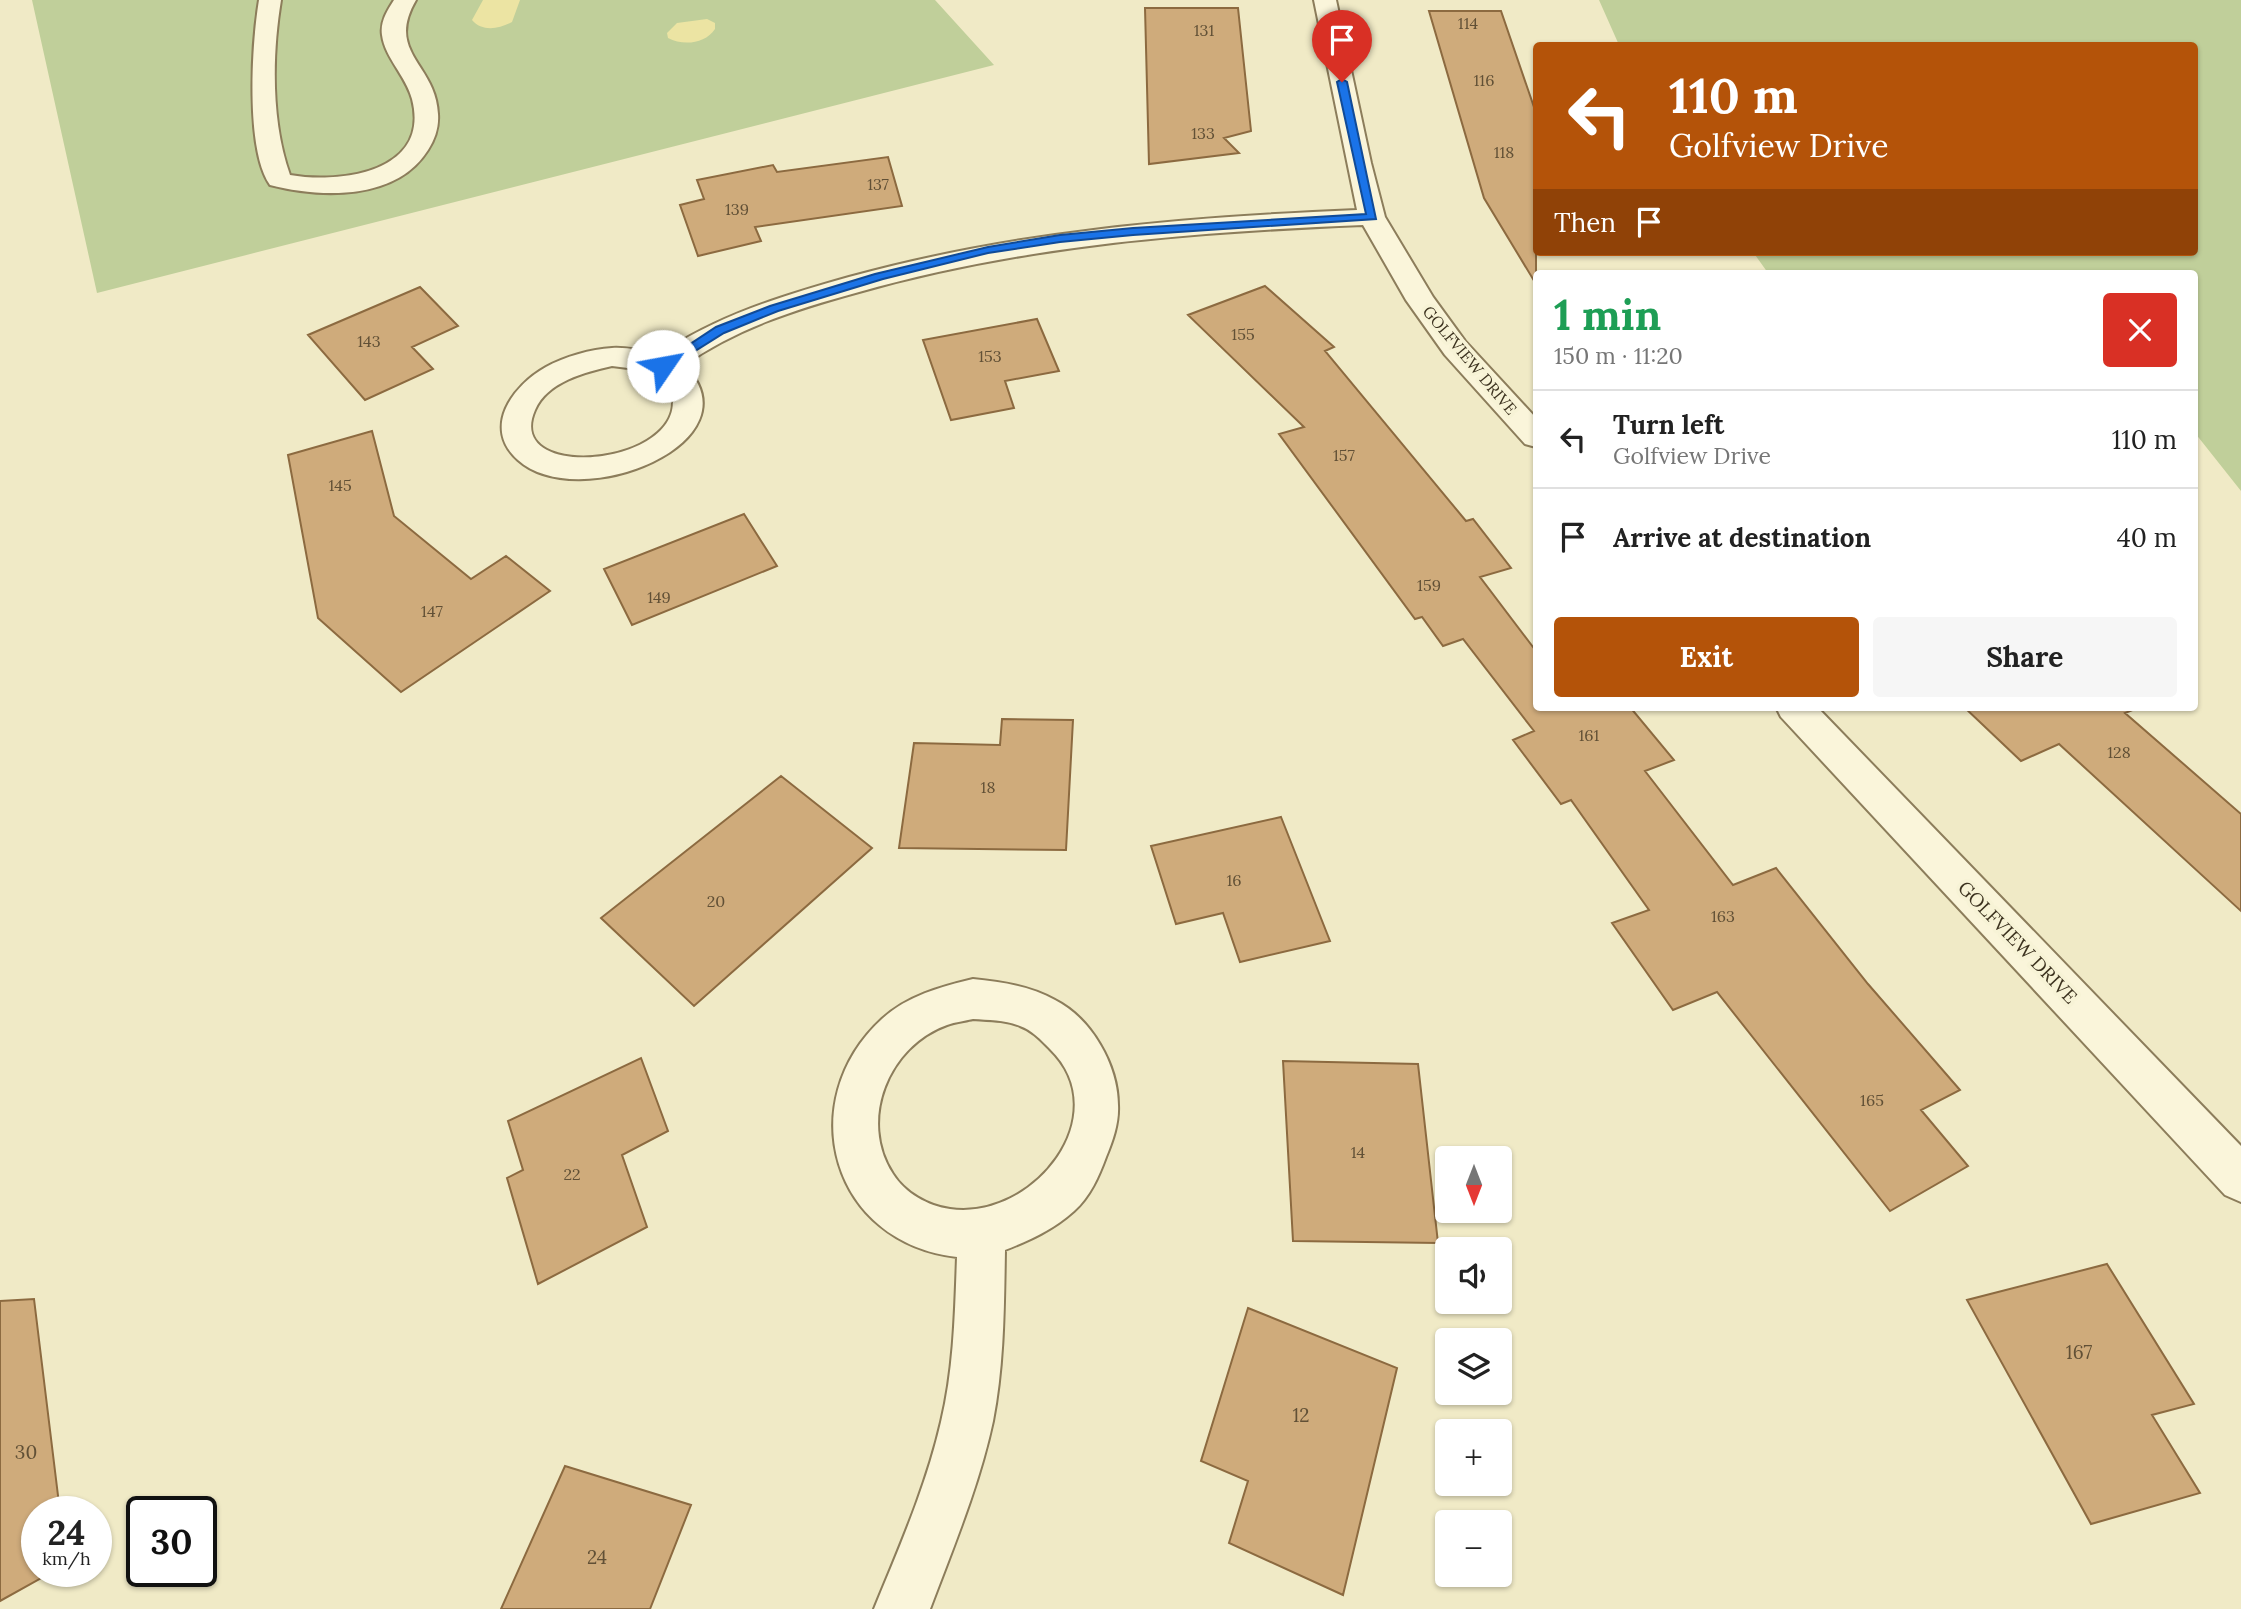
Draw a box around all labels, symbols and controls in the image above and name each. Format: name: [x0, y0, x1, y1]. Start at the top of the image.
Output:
pin: [1312, 10, 1372, 82]
house number: 114: [1458, 13, 1478, 33]
house number: 131: [1194, 20, 1214, 40]
icon: arrive: [1323, 21, 1361, 59]
text: 110 m: [1669, 64, 1798, 126]
house number: 116: [1474, 70, 1494, 90]
icon: left: [1554, 70, 1645, 161]
house number: 133: [1191, 123, 1215, 143]
text: Golfview Drive: [1669, 125, 1889, 166]
house number: 118: [1494, 142, 1514, 162]
house number: 137: [867, 174, 889, 194]
house number: 139: [725, 199, 749, 219]
icon: arrive: [1630, 203, 1668, 241]
text: Then: [1554, 206, 1616, 239]
text: 1 min: [1554, 288, 1661, 342]
button: close: [2103, 293, 2177, 367]
street label: GOLFVIEW DRIVE: [1419, 301, 1521, 419]
house number: 155: [1231, 324, 1255, 344]
position arrow: [626, 329, 700, 403]
house number: 143: [357, 331, 381, 351]
text: 150 m · 11:20: [1554, 341, 1683, 370]
house number: 153: [978, 346, 1002, 366]
text: Turn left: [1613, 408, 1724, 441]
icon: left: [1554, 420, 1592, 458]
text: 110 m: [2112, 423, 2177, 456]
text: Golfview Drive: [1613, 441, 1771, 470]
house number: 157: [1333, 445, 1356, 465]
house number: 145: [328, 475, 352, 495]
icon: arrive: [1554, 518, 1592, 556]
text: Arrive at destination: [1613, 521, 1871, 554]
text: 40 m: [2117, 521, 2177, 554]
house number: 159: [1417, 575, 1441, 595]
house number: 149: [647, 587, 671, 607]
house number: 147: [421, 601, 444, 621]
button: Exit: [1554, 617, 1859, 697]
button: Share: [1873, 617, 2177, 697]
house number: 161: [1579, 725, 1600, 745]
house number: 128: [2107, 742, 2131, 762]
house number: 18: [981, 777, 995, 797]
house number: 16: [1226, 870, 1242, 890]
street label: GOLFVIEW DRIVE: [1953, 876, 2083, 1008]
house number: 20: [707, 891, 725, 911]
house number: 163: [1711, 906, 1735, 926]
house number: 165: [1860, 1090, 1884, 1110]
house number: 14: [1351, 1142, 1366, 1162]
north arrow: [1435, 1146, 1512, 1223]
map controls: [1435, 1146, 1512, 1587]
house number: 22: [563, 1164, 581, 1184]
button: sound: [1435, 1237, 1512, 1314]
button: layers: [1435, 1328, 1512, 1405]
house number: 167: [2066, 1340, 2092, 1364]
house number: 12: [1292, 1403, 1310, 1427]
button: +: [1435, 1419, 1512, 1496]
house number: 30: [15, 1440, 37, 1464]
speed limit sign: 30: [126, 1496, 217, 1587]
text: 24: [48, 1510, 85, 1555]
button: −: [1435, 1510, 1512, 1587]
house number: 24: [587, 1545, 607, 1569]
text: km/h: [42, 1547, 91, 1570]

